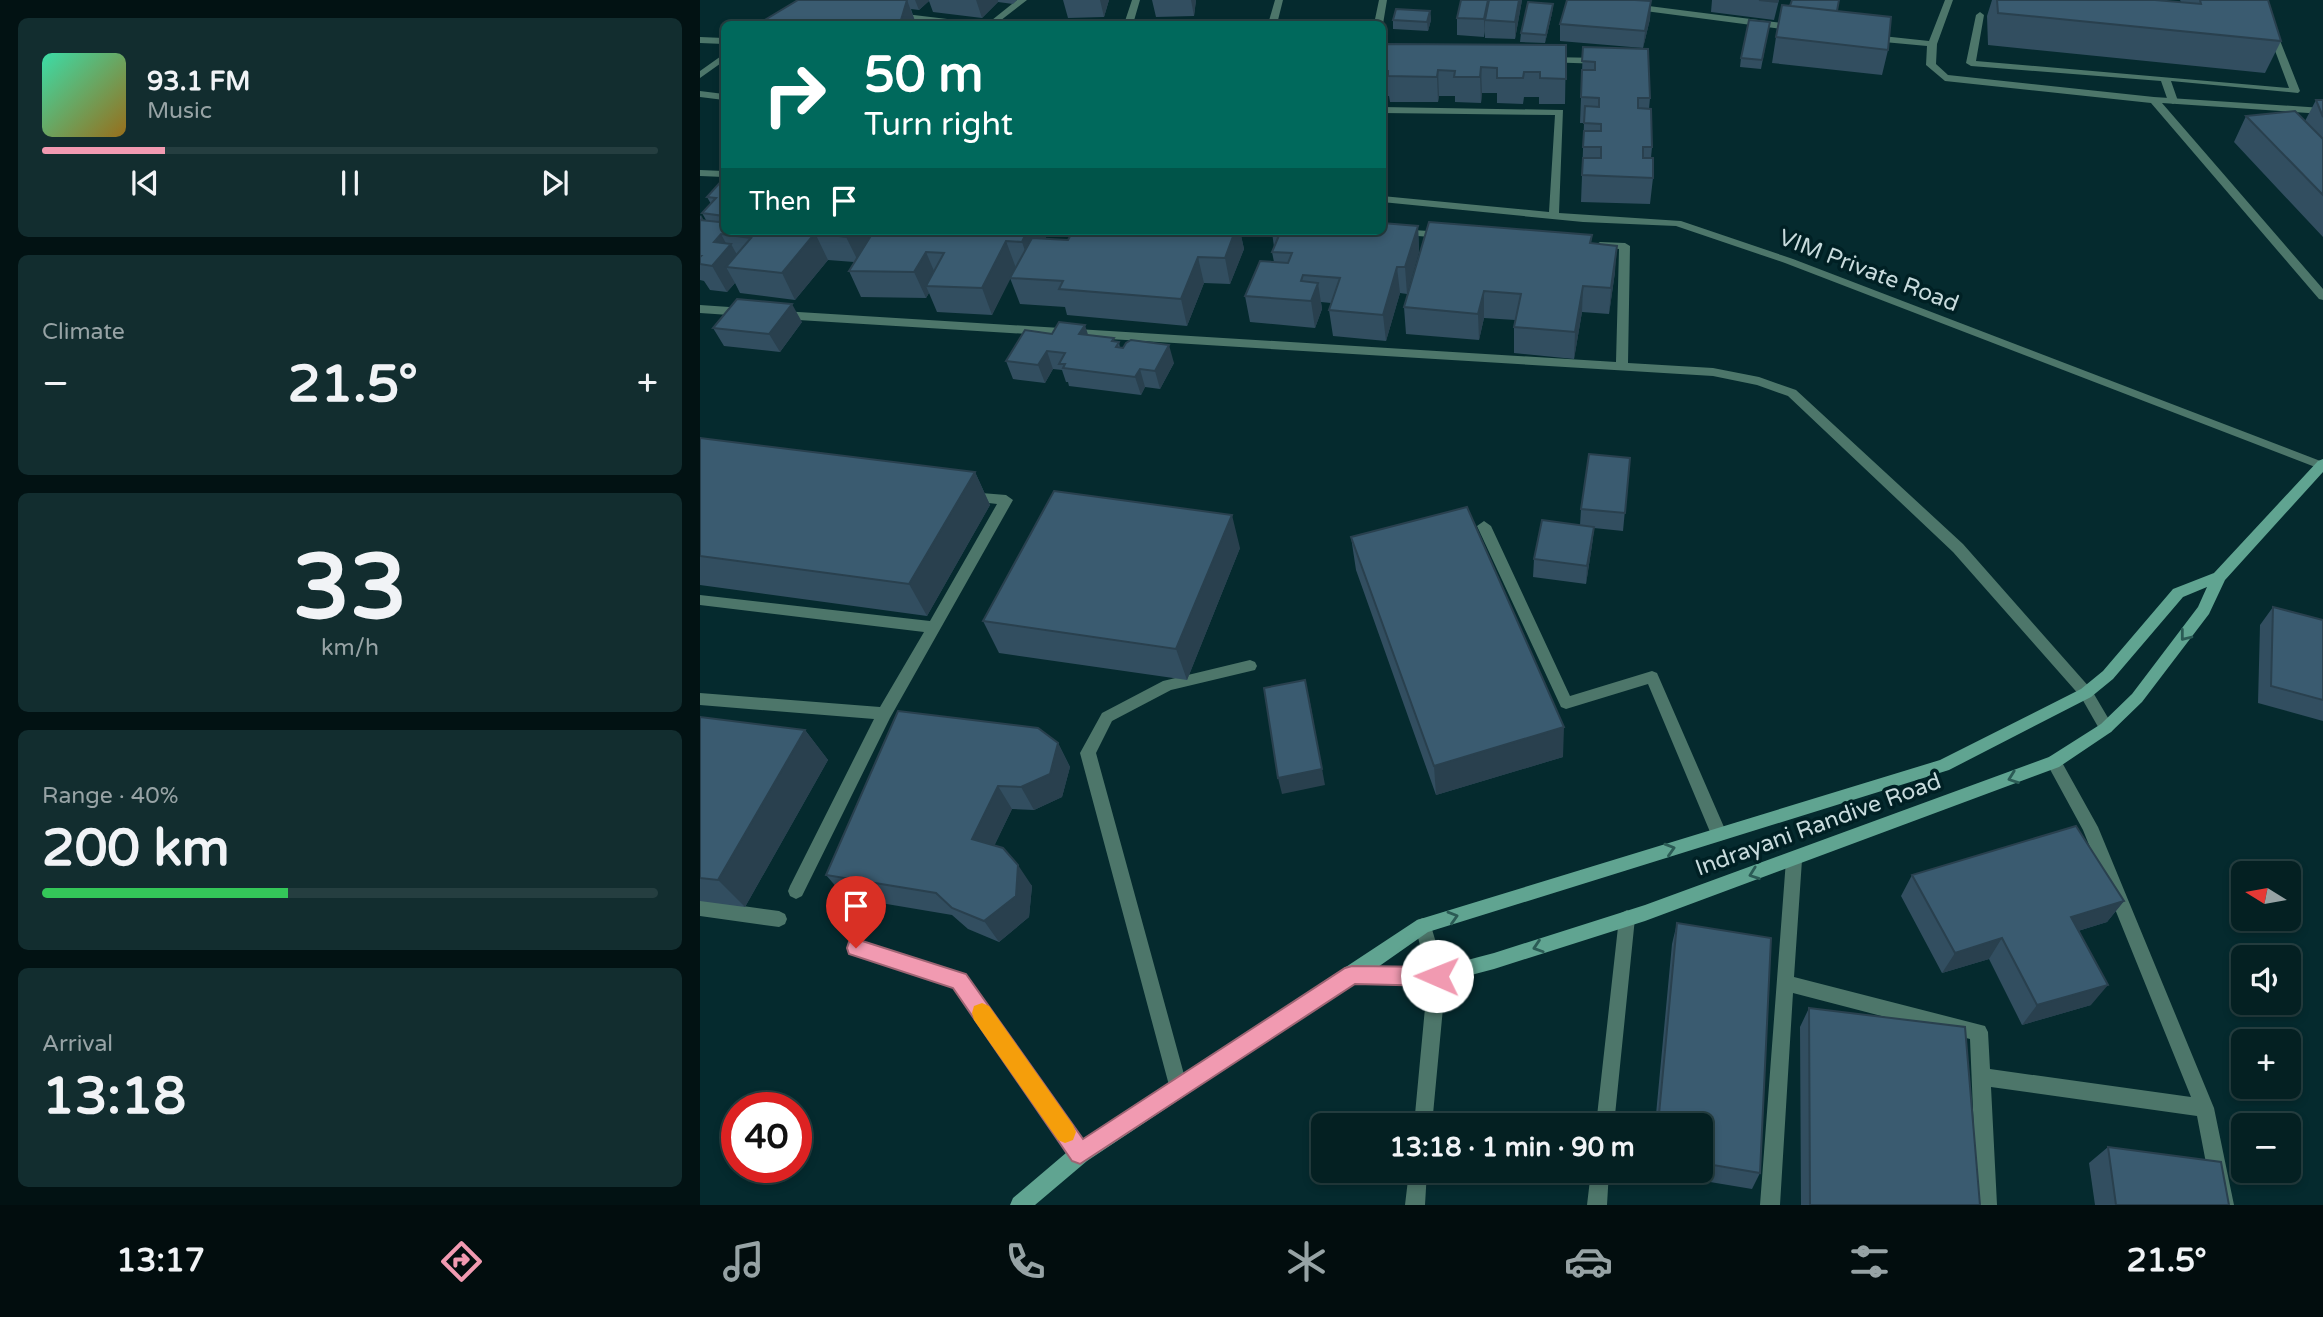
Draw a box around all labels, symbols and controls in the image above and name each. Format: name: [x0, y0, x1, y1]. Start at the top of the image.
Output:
text: 50 m: [864, 46, 983, 105]
icon: right: [749, 49, 840, 140]
text: 93.1 FM: [147, 66, 250, 97]
text: Music: [147, 97, 212, 125]
text: Turn right: [864, 106, 1013, 144]
icon: previous: [126, 164, 164, 202]
icon: pause: [331, 164, 369, 202]
icon: next: [536, 164, 574, 202]
icon: arrive: [825, 182, 863, 220]
text: Then: [749, 186, 811, 217]
street label: VIM Private Road: [1775, 224, 1963, 318]
text: Climate: [42, 318, 125, 346]
text: 21.5°: [288, 353, 418, 416]
text: −: [42, 361, 69, 407]
text: +: [637, 361, 658, 407]
text: 33: [293, 533, 407, 643]
one-way arrow: [2180, 628, 2193, 641]
text: km/h: [321, 634, 379, 662]
street label: Indrayani Randive Road: [1692, 767, 1945, 882]
one-way arrow: [2008, 769, 2020, 783]
text: Range · 40%: [42, 782, 178, 810]
text: 200 km: [42, 817, 230, 880]
one-way arrow: [1663, 843, 1676, 857]
north arrow: [2231, 861, 2301, 931]
map controls: [2231, 861, 2301, 1183]
one-way arrow: [1748, 866, 1760, 880]
pin: [826, 876, 886, 948]
icon: arrive: [837, 887, 875, 925]
one-way arrow: [1447, 910, 1459, 925]
one-way arrow: [1533, 938, 1545, 953]
position arrow: [1400, 939, 1474, 1013]
button: sound: [2231, 945, 2301, 1015]
button: +: [2231, 1029, 2301, 1099]
text: Arrival: [42, 1030, 113, 1058]
text: 13:18: [42, 1065, 186, 1128]
speed limit sign: 40: [721, 1092, 812, 1183]
button: −: [2231, 1113, 2301, 1183]
text: 13:18 · 1 min · 90 m: [1389, 1132, 1635, 1163]
icon: directions: [437, 1237, 486, 1286]
icon: music: [719, 1237, 768, 1286]
icon: phone: [1001, 1237, 1050, 1286]
icon: climate: [1282, 1237, 1331, 1286]
icon: car: [1564, 1237, 1613, 1286]
icon: filters: [1845, 1237, 1894, 1286]
text: 13:17: [116, 1242, 205, 1280]
text: 21.5°: [2127, 1242, 2207, 1280]

